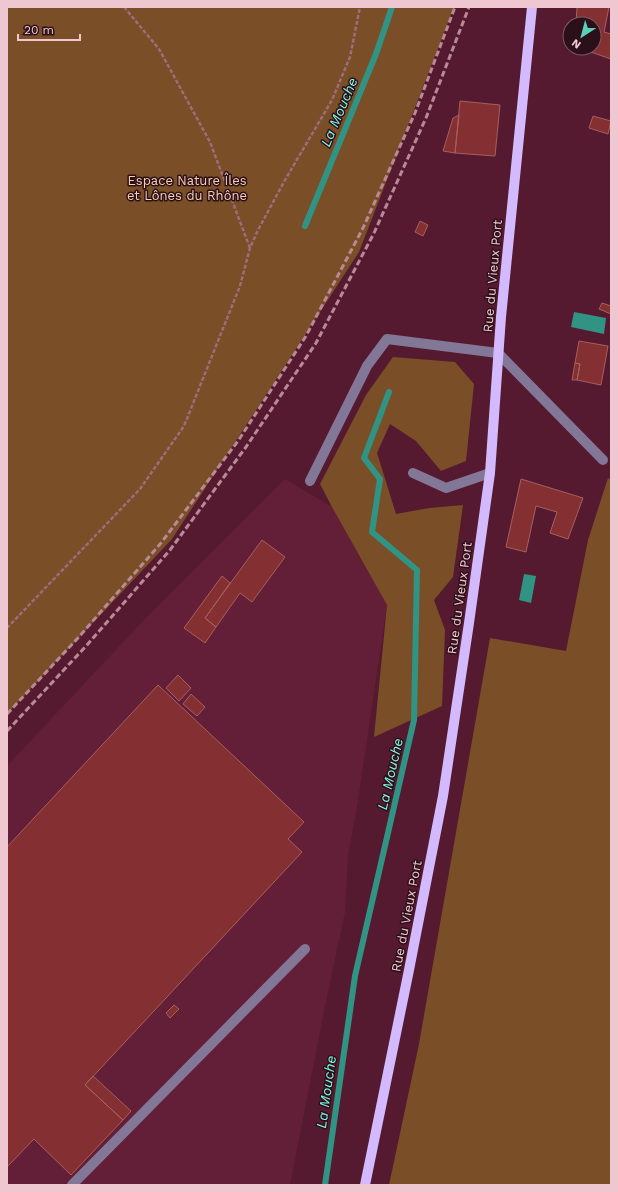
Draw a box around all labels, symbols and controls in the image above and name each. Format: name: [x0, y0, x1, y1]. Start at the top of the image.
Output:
scale bar: [18, 16, 80, 42]
north arrow: [562, 16, 602, 56]
text: 20 m: [24, 23, 54, 37]
text: N: [569, 36, 584, 51]
water label: La Mouche: [317, 75, 361, 149]
park label: Espace Nature Îles et Lônes du Rhône: [127, 172, 247, 203]
street label: Rue du Vieux Port: [480, 219, 505, 333]
street label: Rue du Vieux Port: [444, 540, 475, 655]
water label: La Mouche: [374, 736, 406, 812]
street label: Rue du Vieux Port: [388, 859, 425, 973]
water label: La Mouche: [313, 1055, 339, 1129]

